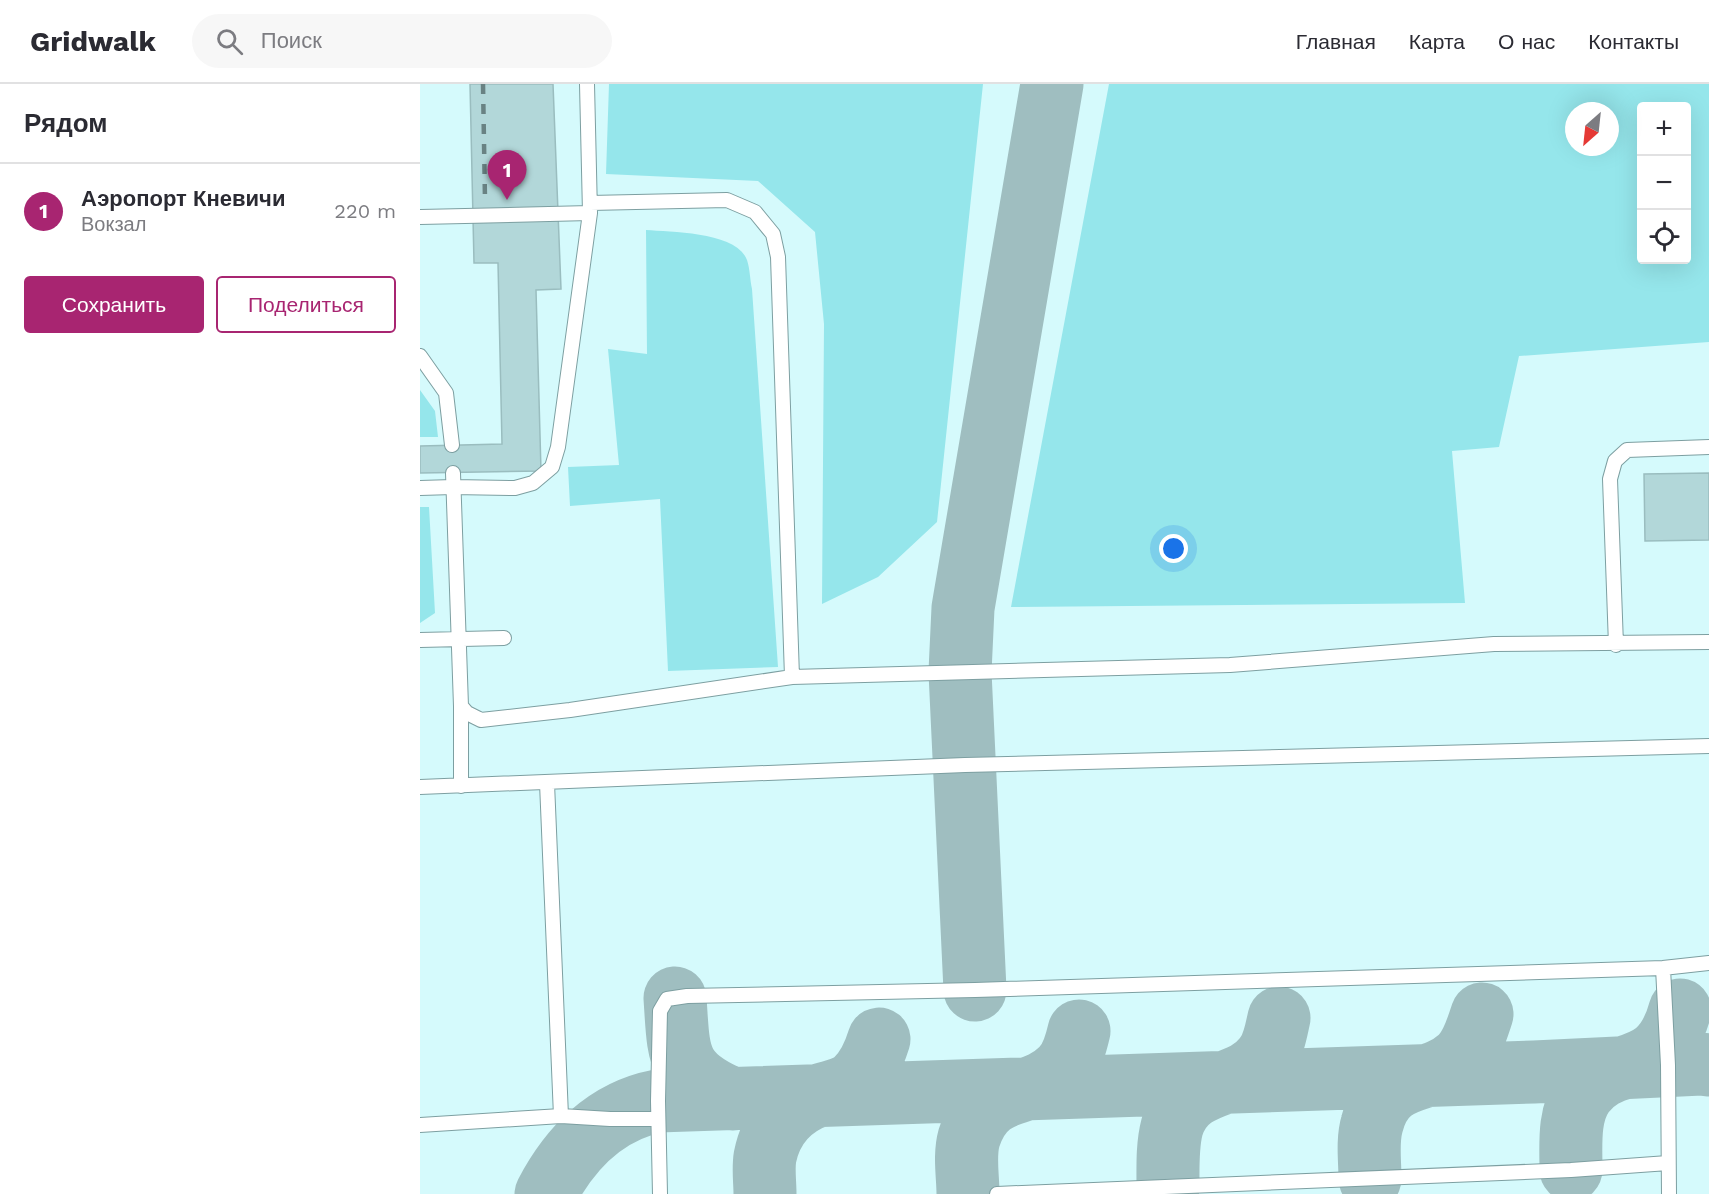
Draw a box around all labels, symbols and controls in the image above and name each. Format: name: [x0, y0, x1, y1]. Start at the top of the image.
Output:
search box: [192, 14, 612, 68]
text: Gridwalk: [30, 25, 156, 58]
icon: search: [213, 25, 246, 58]
text: Поиск: [261, 28, 322, 53]
text: Главная: [1296, 29, 1376, 54]
text: Карта: [1409, 29, 1465, 54]
text: О нас: [1498, 29, 1555, 54]
text: Контакты: [1588, 29, 1679, 54]
north arrow: [1565, 102, 1619, 156]
map controls: [1637, 102, 1691, 264]
button: +: [1637, 102, 1691, 156]
text: Рядом: [24, 108, 107, 138]
pin: 1: [488, 150, 526, 200]
button: −: [1637, 156, 1691, 210]
text: Аэропорт Кневичи: [81, 186, 285, 211]
text: 1: [39, 199, 48, 223]
text: 220 m: [334, 199, 396, 223]
button: locate: [1637, 210, 1691, 264]
text: Вокзал: [81, 212, 146, 236]
button: Сохранить: [24, 276, 204, 333]
button: Поделиться: [216, 276, 396, 333]
your location: [1159, 534, 1188, 563]

